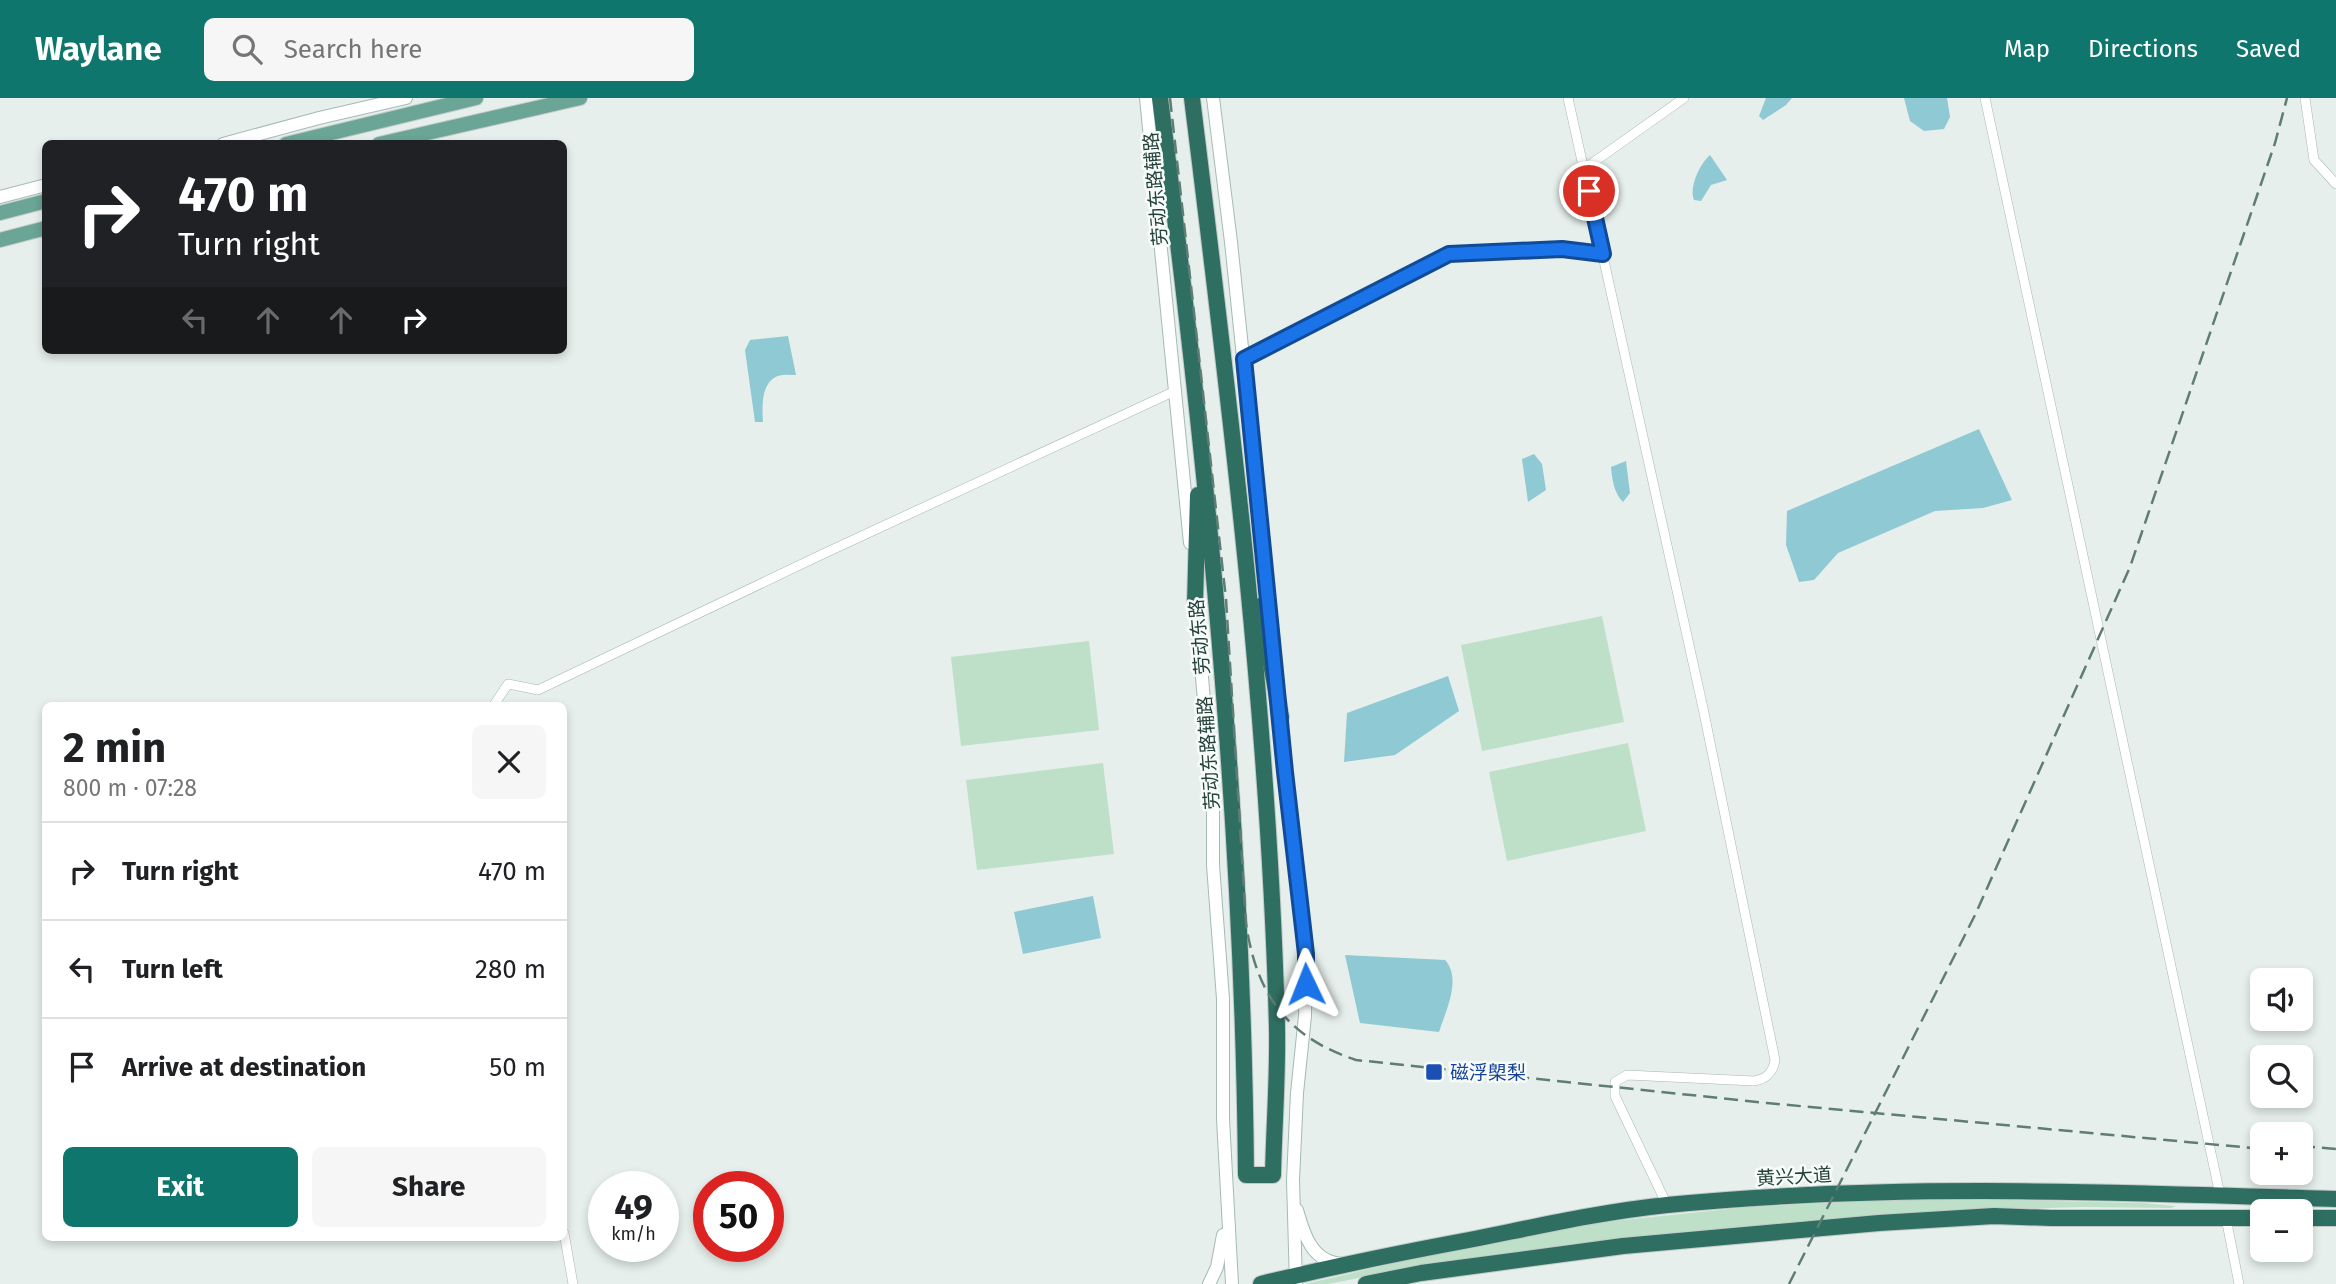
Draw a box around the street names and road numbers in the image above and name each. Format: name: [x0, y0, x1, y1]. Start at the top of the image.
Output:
street label: 劳动东路辅路: [1139, 131, 1172, 247]
street label: 劳动东路: [1185, 598, 1214, 676]
street label: 劳动东路辅路: [1193, 695, 1224, 811]
street label: 黄兴大道: [1755, 1163, 1833, 1190]

